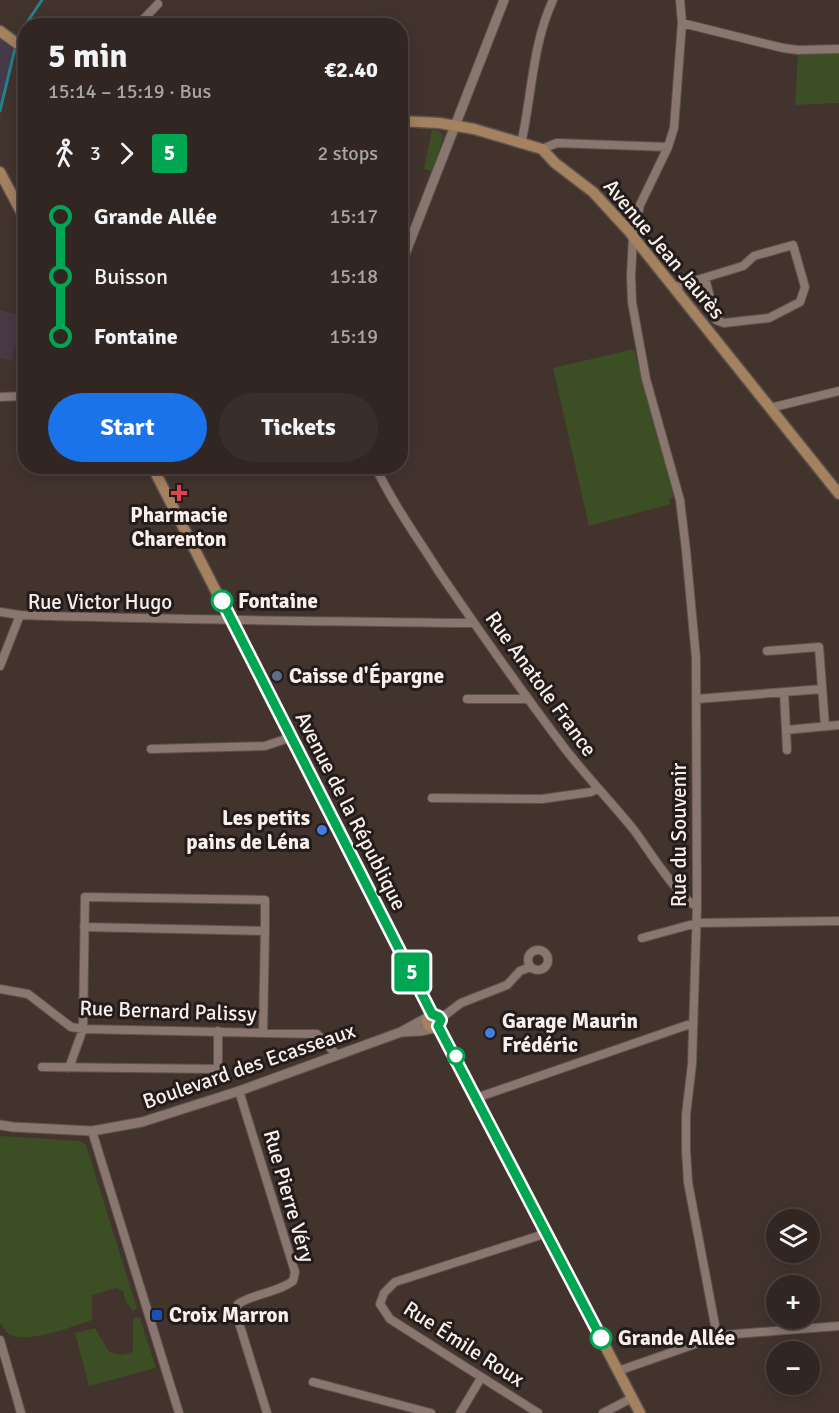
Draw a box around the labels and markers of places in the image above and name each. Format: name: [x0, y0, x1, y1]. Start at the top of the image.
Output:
marker: Pharmacie Charenton: [172, 486, 186, 500]
place label: Pharmacie Charenton: [130, 502, 228, 552]
place label: Fontaine: [238, 588, 318, 614]
marker: Fontaine: [211, 590, 233, 612]
place label: Caisse d'Épargne: [289, 662, 444, 689]
marker: Caisse d'Épargne: [270, 669, 284, 683]
place label: Les petits pains de Léna: [186, 805, 310, 855]
marker: Les petits pains de Léna: [315, 823, 329, 837]
place label: Garage Maurin Frédéric: [502, 1008, 638, 1058]
marker: Garage Maurin Frédéric: [483, 1026, 497, 1040]
unlabelled marker: [447, 1047, 465, 1065]
place label: Croix Marron: [169, 1302, 289, 1328]
marker: Croix Marron: [150, 1308, 164, 1322]
place label: Grande Allée: [618, 1325, 735, 1351]
marker: Grande Allée: [590, 1327, 612, 1349]

